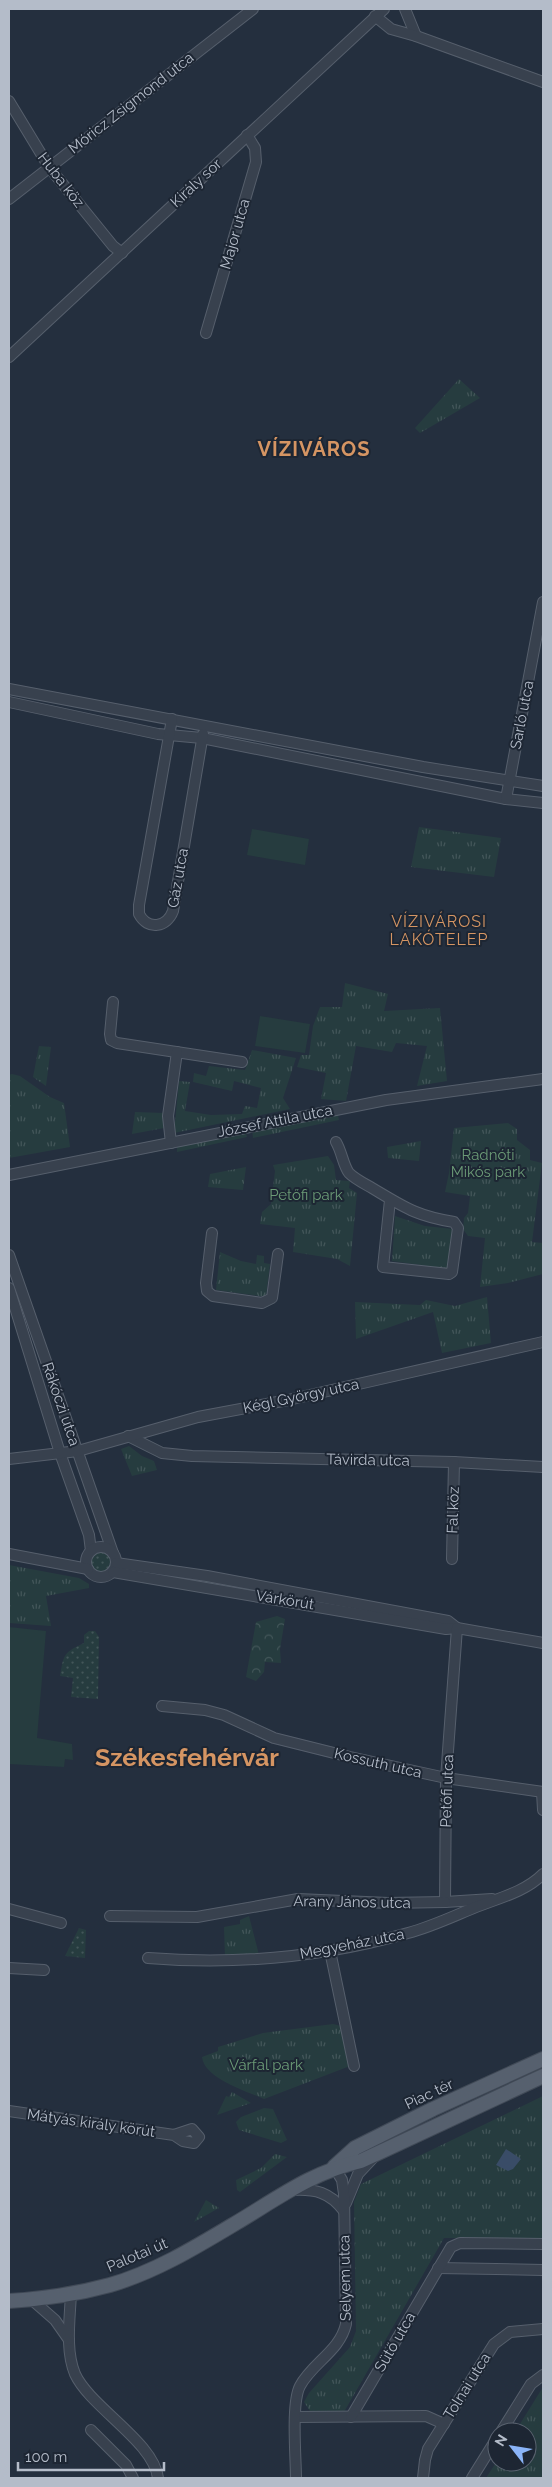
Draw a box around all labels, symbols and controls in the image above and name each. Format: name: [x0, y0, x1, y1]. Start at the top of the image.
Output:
street label: Móricz Zsigmond utca: [65, 49, 197, 157]
street label: Huba köz: [34, 149, 88, 211]
street label: Király sor: [167, 154, 226, 211]
street label: Major utca: [216, 197, 254, 271]
district label: VÍZIVÁROS: [258, 437, 370, 461]
street label: Sarló utca: [507, 679, 537, 751]
street label: Gáz utca: [164, 847, 192, 909]
district label: VÍZIVÁROSI LAKÓTELEP: [390, 911, 488, 949]
street label: József Attila utca: [216, 1101, 334, 1141]
park label: Radnóti Mikós park: [451, 1146, 525, 1181]
park label: Petőfi park: [269, 1186, 343, 1204]
street label: Rákóczi utca: [38, 1360, 84, 1448]
street label: Kégl György utca: [241, 1375, 361, 1417]
street label: Távirda utca: [326, 1450, 410, 1470]
street label: Fal köz: [443, 1486, 463, 1534]
street label: Várkörút: [255, 1587, 315, 1613]
district label: Székesfehérvár: [95, 1742, 279, 1772]
street label: Kossuth utca: [332, 1744, 424, 1782]
street label: Petőfi utca: [437, 1754, 457, 1828]
street label: Arany János utca: [293, 1892, 411, 1912]
street label: Megyeház utca: [298, 1925, 406, 1963]
park label: Várfal park: [229, 2056, 303, 2074]
street label: Piac tér: [402, 2075, 457, 2113]
street label: Mátyás király körút: [26, 2105, 156, 2141]
street label: Palotai út: [104, 2234, 170, 2276]
street label: Selyem utca: [335, 2235, 355, 2321]
street label: Sütő utca: [371, 2309, 419, 2375]
street label: Tolnai utca: [440, 2350, 494, 2422]
north arrow: [487, 2422, 537, 2472]
text: N: [491, 2432, 510, 2449]
scale bar: [18, 2440, 164, 2472]
text: 100 m: [25, 2448, 67, 2466]

